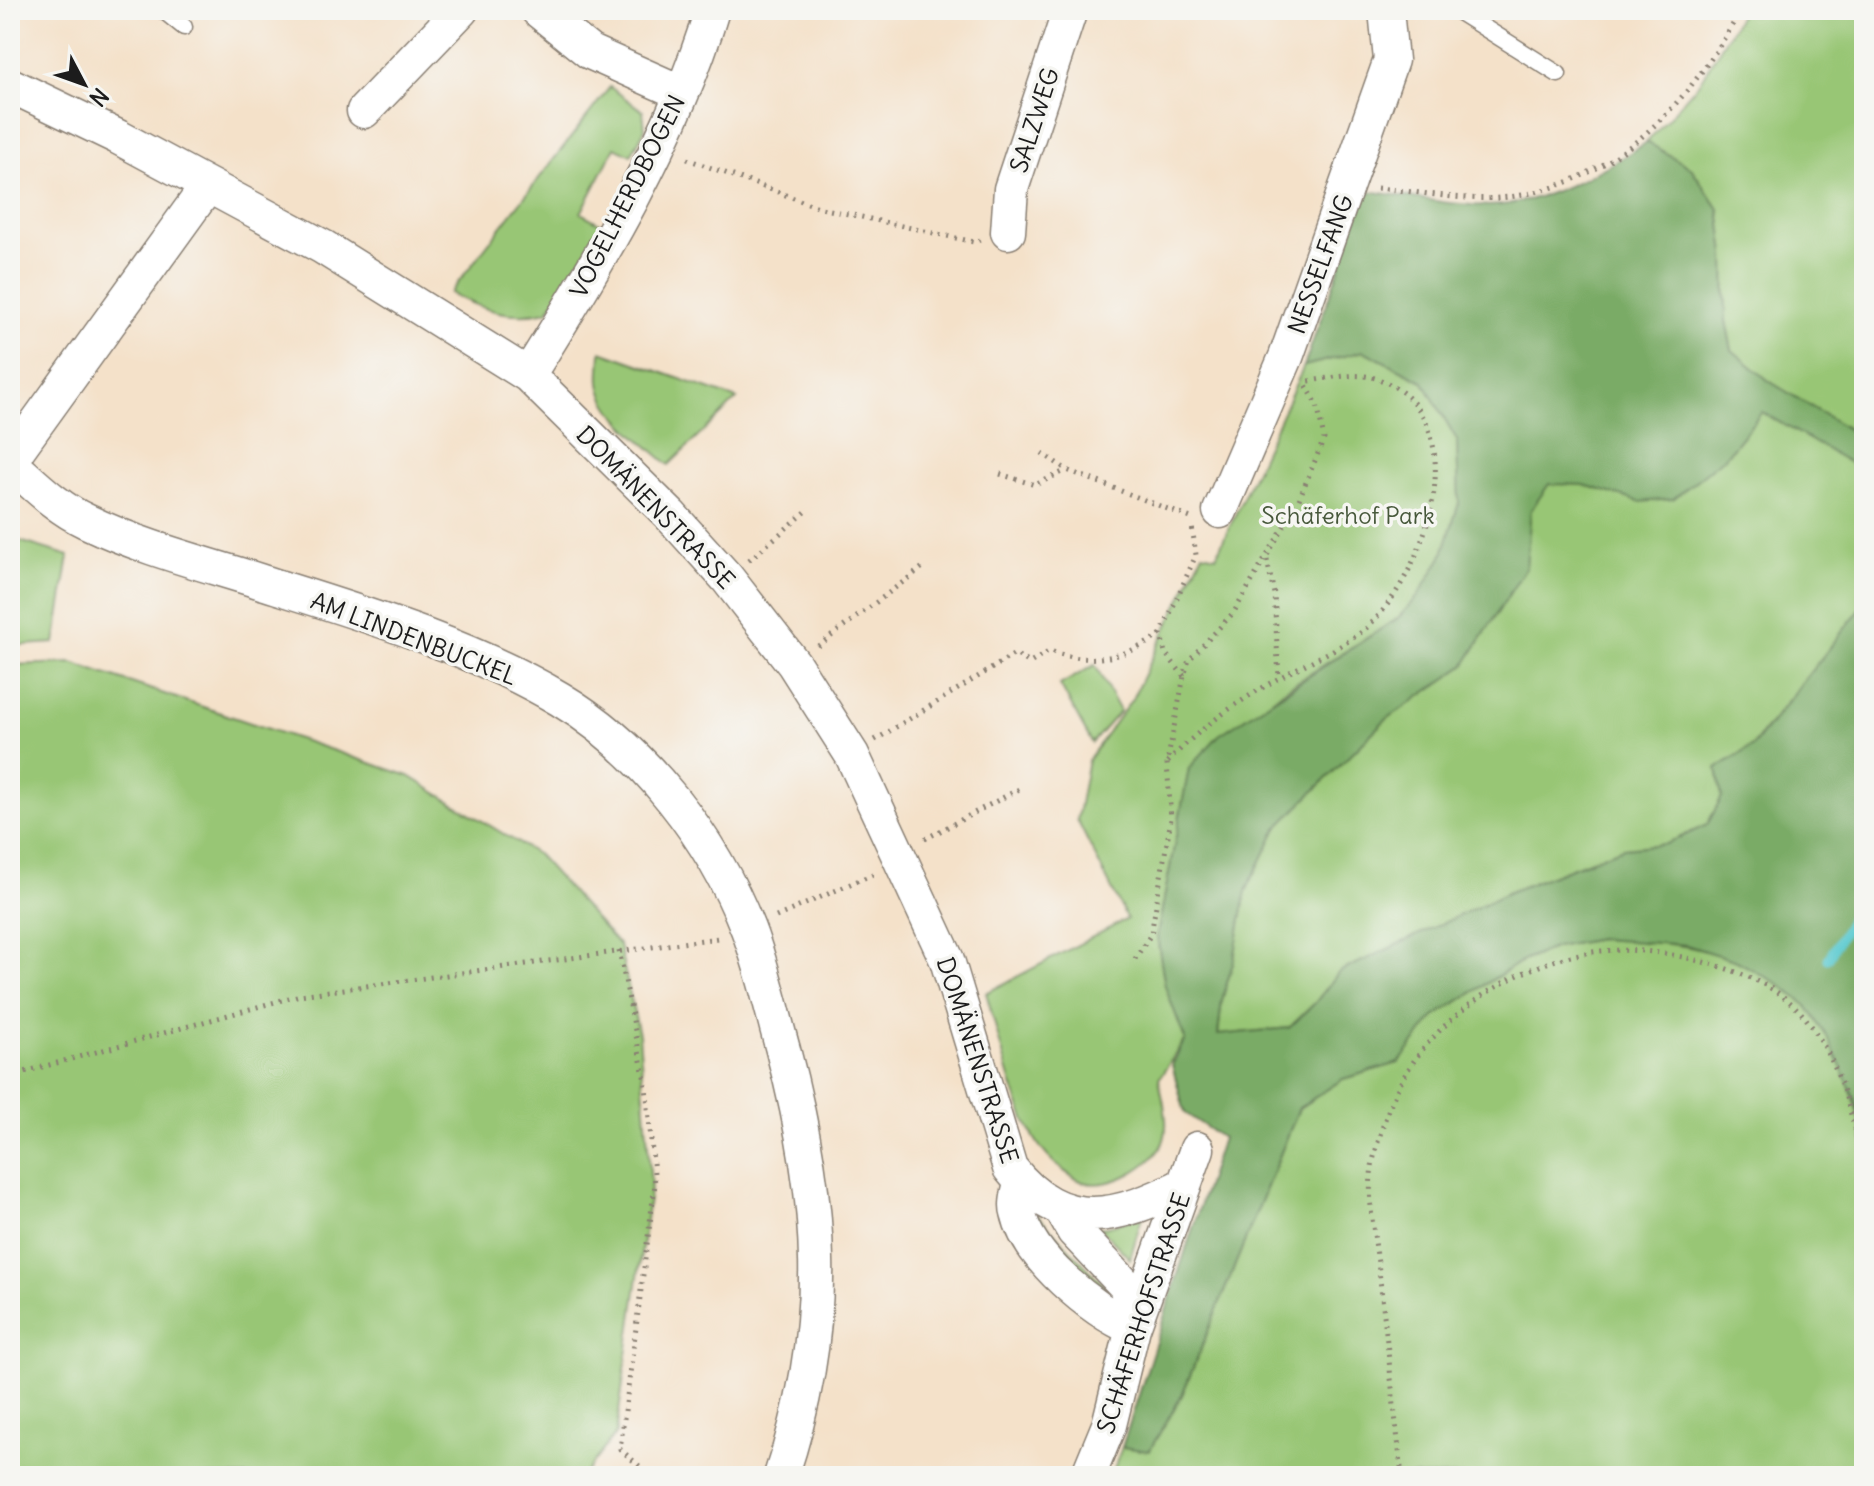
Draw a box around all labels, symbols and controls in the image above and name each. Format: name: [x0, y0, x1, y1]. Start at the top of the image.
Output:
north arrow: [44, 44, 124, 124]
street label: SALZWEG: [1003, 64, 1065, 176]
text: N: [84, 82, 115, 112]
street label: VOGELHERDBOGEN: [563, 89, 691, 303]
street label: NESSELFANG: [1281, 190, 1359, 338]
street label: DOMÄNENSTRASSE: [570, 419, 742, 595]
park label: Schäferhof Park: [1261, 500, 1435, 530]
street label: AM LINDENBUCKEL: [307, 585, 521, 691]
street label: DOMÄNENSTRASSE: [930, 953, 1026, 1167]
street label: SCHÄFERHOFSTRASSE: [1090, 1189, 1196, 1437]

